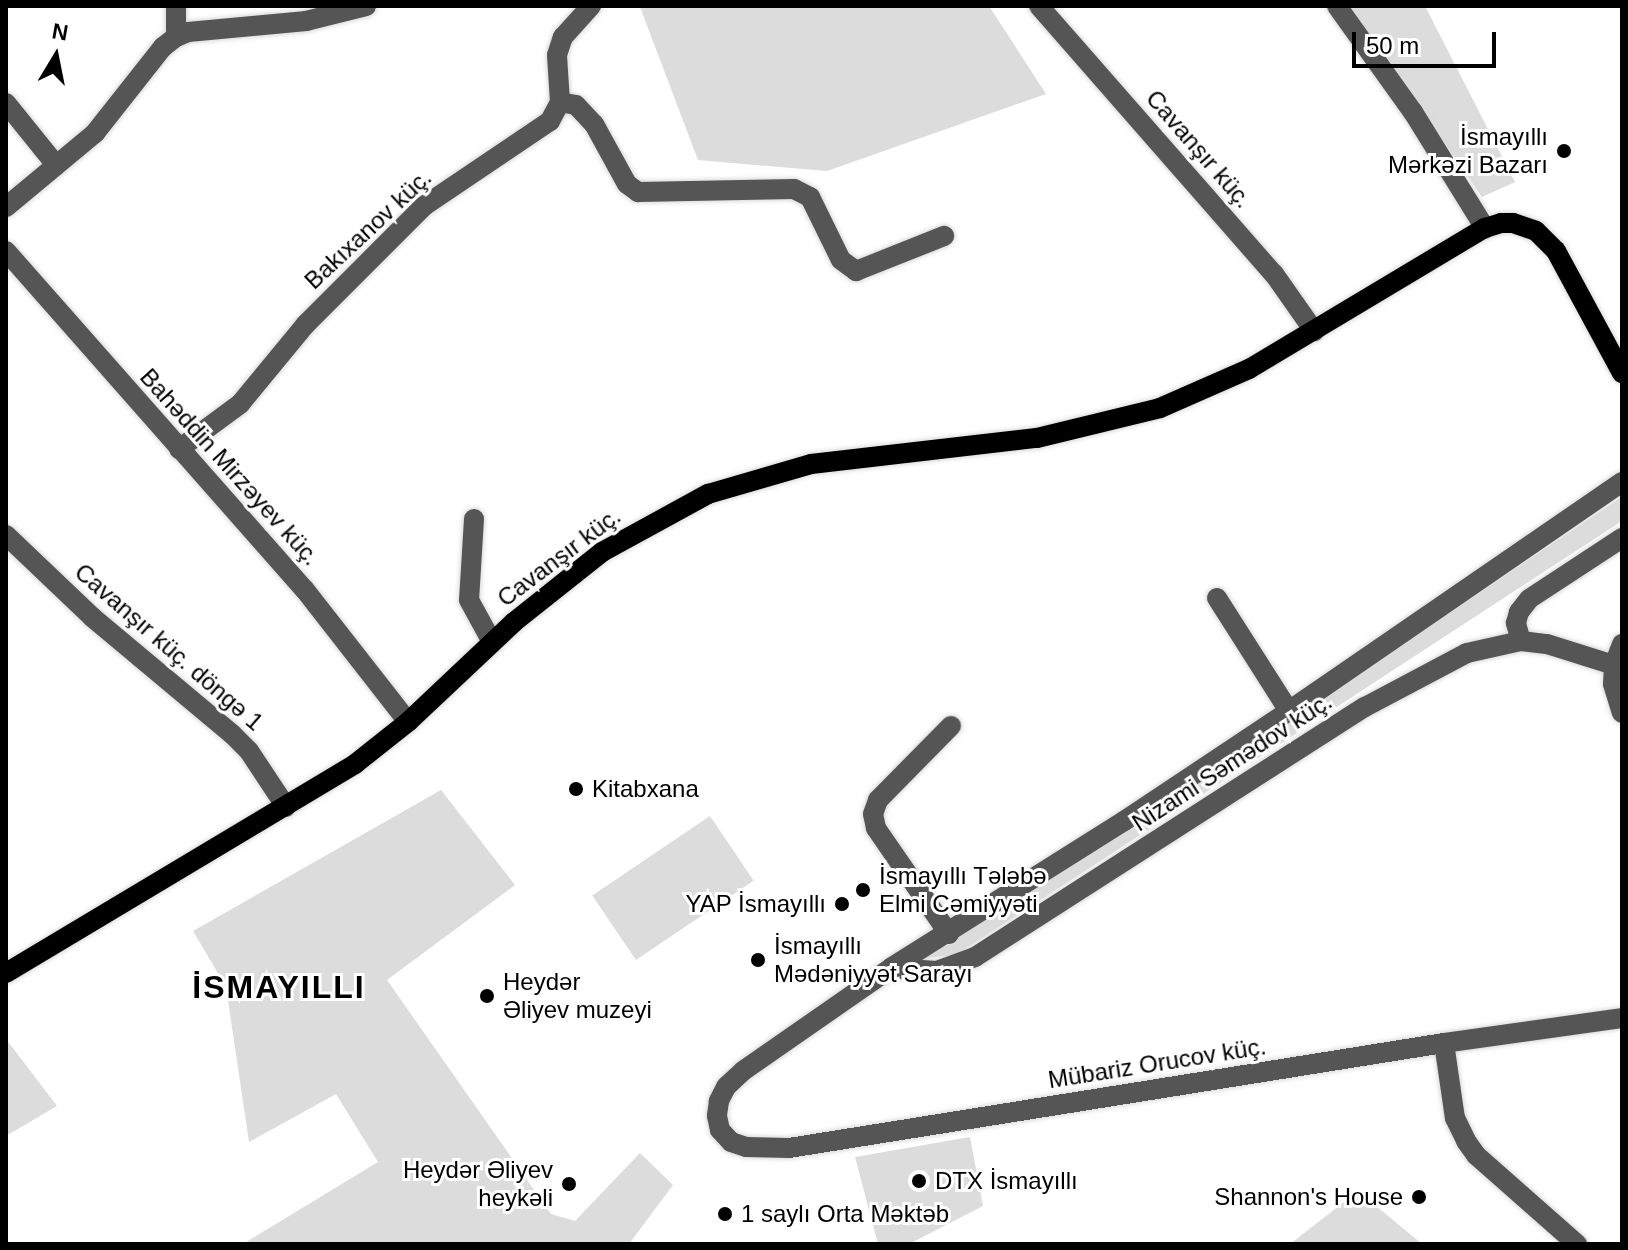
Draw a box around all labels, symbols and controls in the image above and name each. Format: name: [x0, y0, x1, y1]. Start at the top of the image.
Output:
north arrow: [16, 16, 96, 96]
scale bar: [1356, 16, 1500, 66]
text: N: [50, 18, 70, 46]
text: 50 m: [1366, 32, 1419, 59]
street label: Cavanşır küç.: [1140, 84, 1258, 214]
place label: İsmayıllı Mərkəzi Bazarı: [1388, 123, 1548, 179]
marker: İsmayıllı Mərkəzi Bazarı: [1555, 142, 1573, 160]
street label: Bakıxanov küç.: [299, 163, 437, 295]
street label: Bahəddin Mirzəyev küç.: [134, 363, 326, 571]
street label: Cavanşır küç.: [492, 501, 626, 613]
street label: Cavanşır küç. döngə 1: [69, 557, 269, 737]
street label: Nizami Səmədov küç.: [1127, 687, 1337, 837]
place label: Kitabxana: [592, 775, 699, 803]
marker: Kitabxana: [567, 780, 585, 798]
place label: İsmayıllı Tələbə Elmi Cəmiyyəti: [879, 862, 1047, 918]
marker: İsmayıllı Tələbə Elmi Cəmiyyəti: [854, 881, 872, 899]
place label: YAP İsmayıllı: [685, 890, 826, 918]
marker: YAP İsmayıllı: [833, 895, 851, 913]
place label: İsmayıllı Mədəniyyət Sarayı: [774, 932, 973, 988]
marker: İsmayıllı Mədəniyyət Sarayı: [749, 951, 767, 969]
district label: İSMAYILLI: [192, 968, 366, 1006]
place label: Heydər Əliyev muzeyi: [503, 968, 652, 1024]
marker: Heydər Əliyev muzeyi: [478, 987, 496, 1005]
street label: Mübariz Orucov küç.: [1046, 1032, 1268, 1094]
place label: Heydər Əliyev heykəli: [403, 1156, 553, 1212]
place label: DTX İsmayıllı: [935, 1167, 1078, 1195]
marker: DTX İsmayıllı: [910, 1172, 928, 1190]
marker: Heydər Əliyev heykəli: [560, 1175, 578, 1193]
place label: Shannon's House: [1214, 1183, 1403, 1211]
marker: Shannon's House: [1410, 1188, 1428, 1206]
place label: 1 saylı Orta Məktəb: [741, 1200, 949, 1228]
marker: 1 saylı Orta Məktəb: [716, 1205, 734, 1223]

